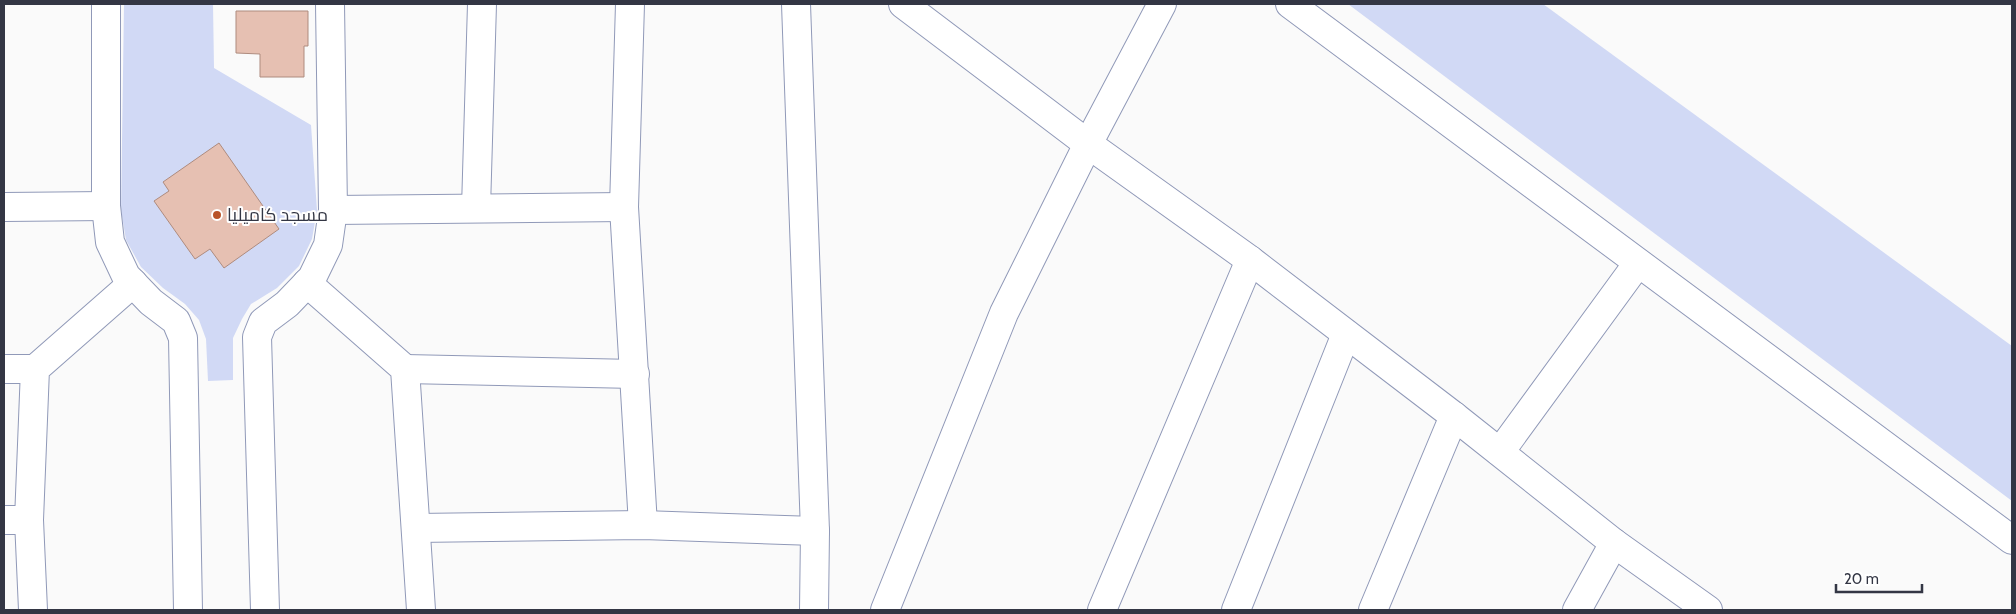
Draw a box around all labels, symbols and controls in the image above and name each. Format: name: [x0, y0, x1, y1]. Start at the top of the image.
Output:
place label: مسجد كاميليا: [227, 204, 328, 226]
marker: مسجد كاميليا: [211, 209, 223, 221]
scale bar: [1836, 562, 1922, 594]
text: 20 m: [1844, 570, 1879, 588]

